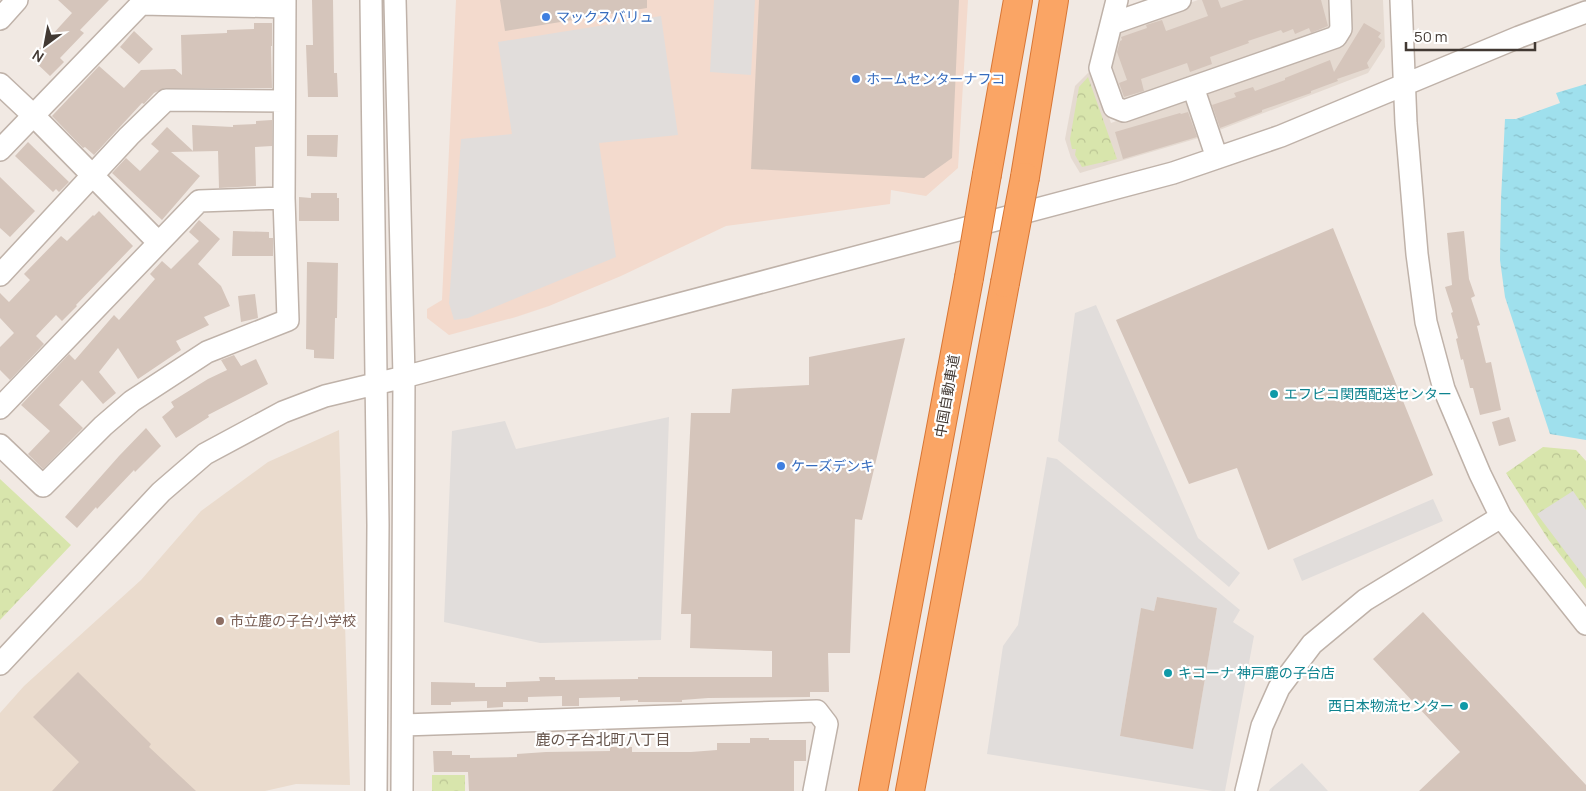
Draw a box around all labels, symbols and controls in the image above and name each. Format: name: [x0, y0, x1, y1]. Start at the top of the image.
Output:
place label: マックスバリュ: [556, 7, 654, 26]
marker: マックスバリュ: [540, 11, 552, 23]
north arrow: [20, 20, 70, 70]
scale bar: [1406, 20, 1535, 52]
text: 50 m: [1414, 26, 1448, 47]
text: N: [29, 46, 47, 67]
place label: ホームセンターナフコ: [866, 69, 1006, 88]
marker: ホームセンターナフコ: [850, 73, 862, 85]
street label: 中国自動車道: [930, 353, 963, 439]
place label: エフピコ関西配送センター: [1284, 384, 1452, 403]
marker: エフピコ関西配送センター: [1268, 388, 1280, 400]
place label: ケーズデンキ: [791, 456, 874, 475]
marker: ケーズデンキ: [775, 460, 787, 472]
place label: 市立鹿の子台小学校: [230, 611, 356, 630]
marker: 市立鹿の子台小学校: [214, 615, 226, 627]
place label: キコーナ 神戸鹿の子台店: [1178, 663, 1335, 682]
marker: キコーナ 神戸鹿の子台店: [1162, 667, 1174, 679]
place label: 西日本物流センター: [1328, 696, 1454, 715]
marker: 西日本物流センター: [1458, 700, 1470, 712]
district label: 鹿の子台北町八丁目: [535, 729, 671, 750]

